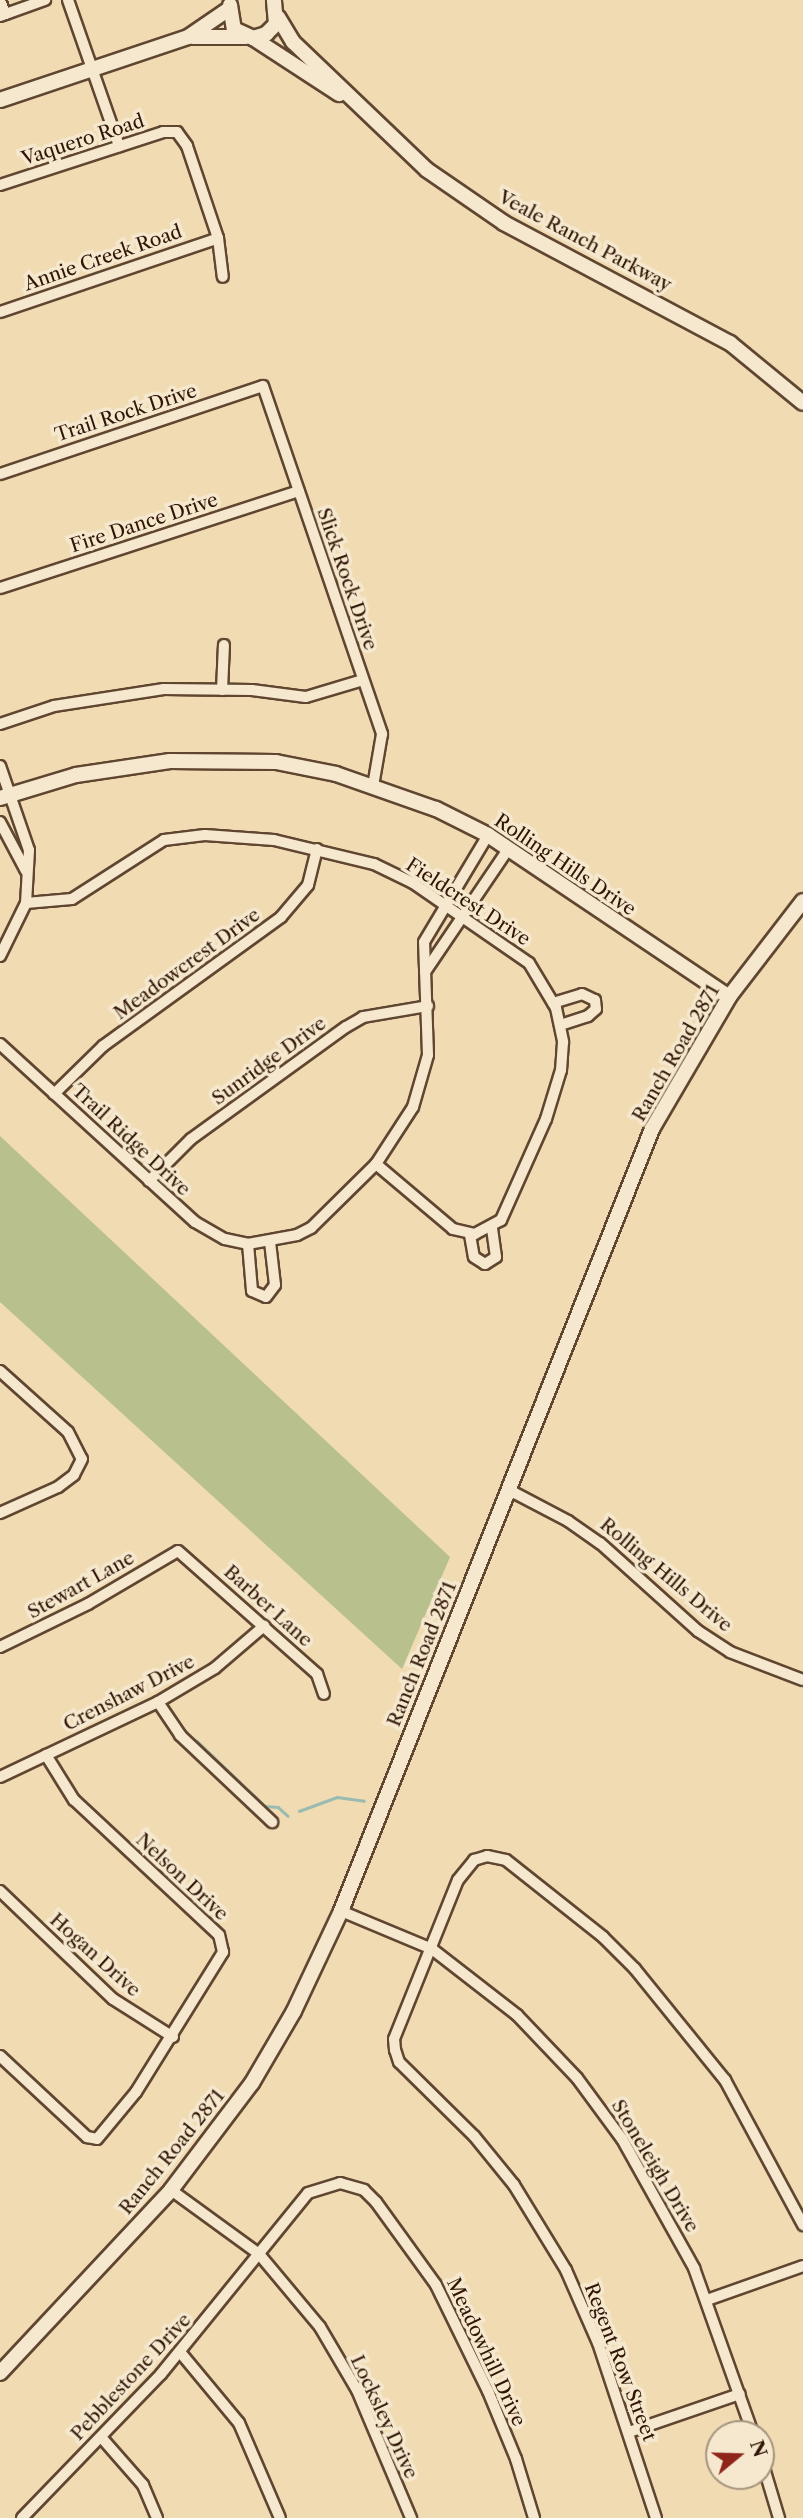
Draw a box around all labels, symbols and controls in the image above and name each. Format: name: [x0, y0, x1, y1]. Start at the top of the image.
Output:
street label: Vaquero Road: [19, 109, 147, 171]
street label: Veale Ranch Parkway: [494, 186, 676, 296]
street label: Annie Creek Road: [21, 220, 185, 296]
street label: Trail Rock Drive: [52, 379, 200, 447]
street label: Fire Dance Drive: [67, 488, 221, 558]
street label: Slick Rock Drive: [312, 505, 382, 653]
street label: Rolling Hills Drive: [490, 809, 640, 921]
street label: Fieldcrest Drive: [402, 853, 534, 951]
street label: Meadowcrest Drive: [110, 903, 264, 1025]
street label: Ranch Road 2871: [628, 980, 724, 1126]
street label: Sunridge Drive: [208, 1012, 330, 1110]
street label: Trail Ridge Drive: [67, 1079, 195, 1201]
street label: Rolling Hills Drive: [595, 1513, 737, 1637]
street label: Stewart Lane: [24, 1546, 138, 1624]
street label: Barber Lane: [219, 1560, 317, 1652]
street label: Ranch Road 2871: [383, 1578, 461, 1730]
street label: Crenshaw Drive: [59, 1650, 199, 1736]
street label: Nelson Drive: [131, 1829, 233, 1925]
street label: Hogan Drive: [45, 1908, 145, 2002]
street label: Ranch Road 2871: [115, 2085, 229, 2219]
street label: Stoneleigh Drive: [606, 2096, 704, 2236]
street label: Meadowhill Drive: [442, 2274, 530, 2430]
street label: Regent Row Street: [579, 2279, 661, 2445]
street label: Pebblestone Drive: [66, 2309, 196, 2445]
street label: Locksley Drive: [345, 2351, 423, 2483]
north arrow: [705, 2420, 775, 2490]
text: N: [745, 2437, 772, 2460]

